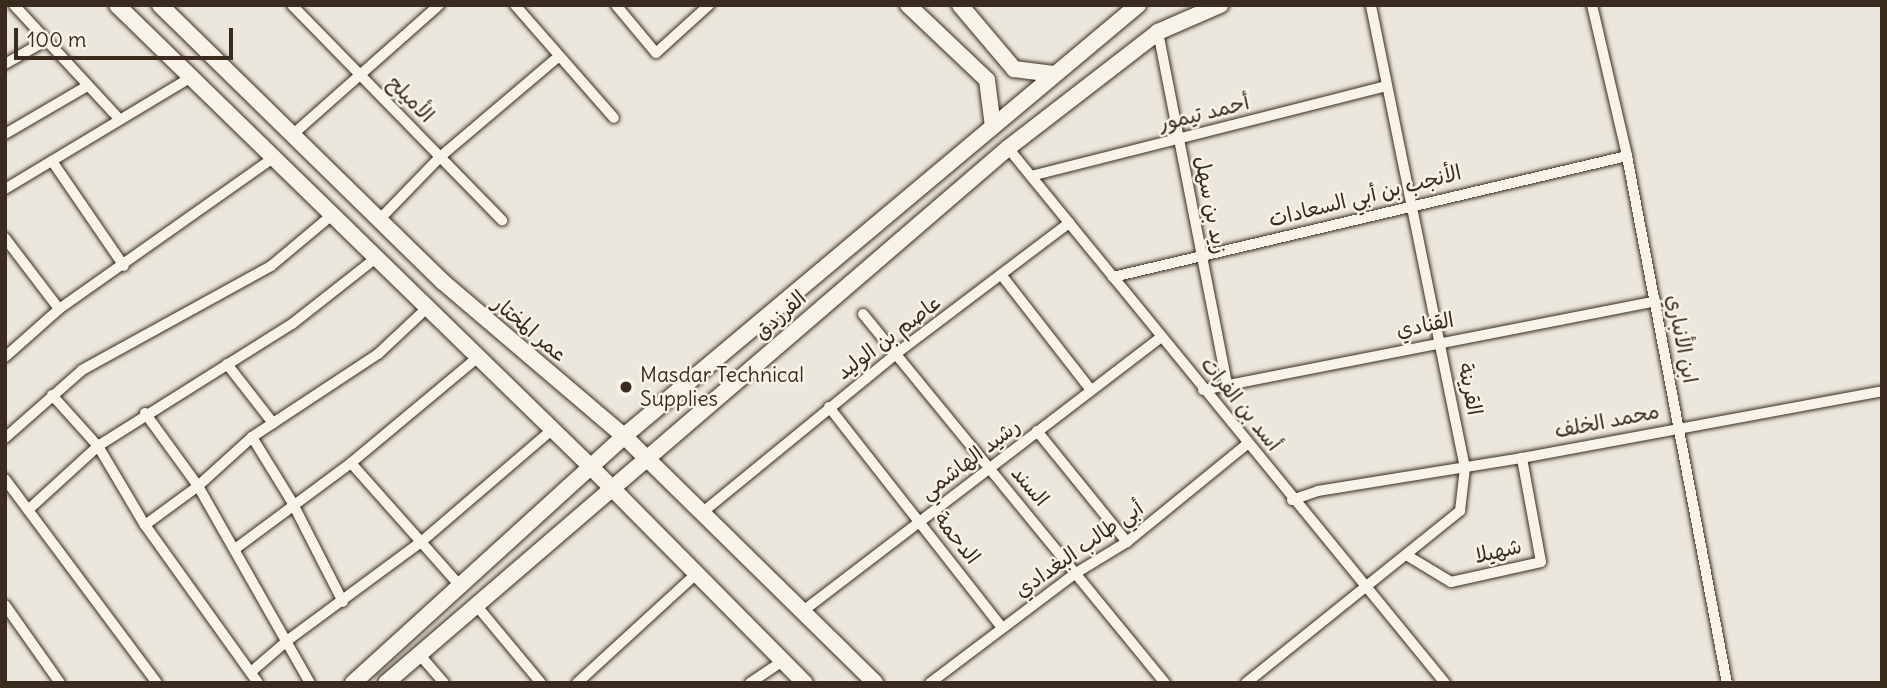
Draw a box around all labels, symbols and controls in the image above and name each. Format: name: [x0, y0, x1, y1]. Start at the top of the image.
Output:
scale bar: [18, 14, 236, 58]
text: 100 m: [27, 26, 86, 53]
street label: الأميلح: [382, 70, 440, 128]
street label: أحمد تيمور: [1156, 90, 1252, 136]
street label: زيد بن سهل: [1189, 154, 1233, 256]
street label: الأنجب بن أبي السعادات: [1266, 160, 1464, 232]
street label: الفرزدق: [749, 285, 811, 345]
street label: عاصم بن الوليد: [831, 289, 947, 385]
street label: عمر المختار: [488, 291, 572, 367]
street label: ابن الأنباري: [1661, 293, 1703, 385]
street label: القنادي: [1394, 307, 1456, 343]
street label: أسد بن الفرات: [1195, 352, 1287, 456]
street label: القرينة: [1453, 361, 1487, 417]
place label: Masdar Technical Supplies: [640, 362, 804, 412]
marker: Masdar Technical Supplies: [618, 379, 634, 395]
street label: محمد الخلف: [1552, 398, 1662, 444]
street label: رشيد الهاشمي: [915, 413, 1025, 505]
street label: السند: [1006, 461, 1054, 511]
street label: أبي طالب البغدادي: [1010, 495, 1148, 603]
street label: الدحمة: [929, 507, 985, 569]
street label: شهيلا: [1472, 533, 1524, 569]

